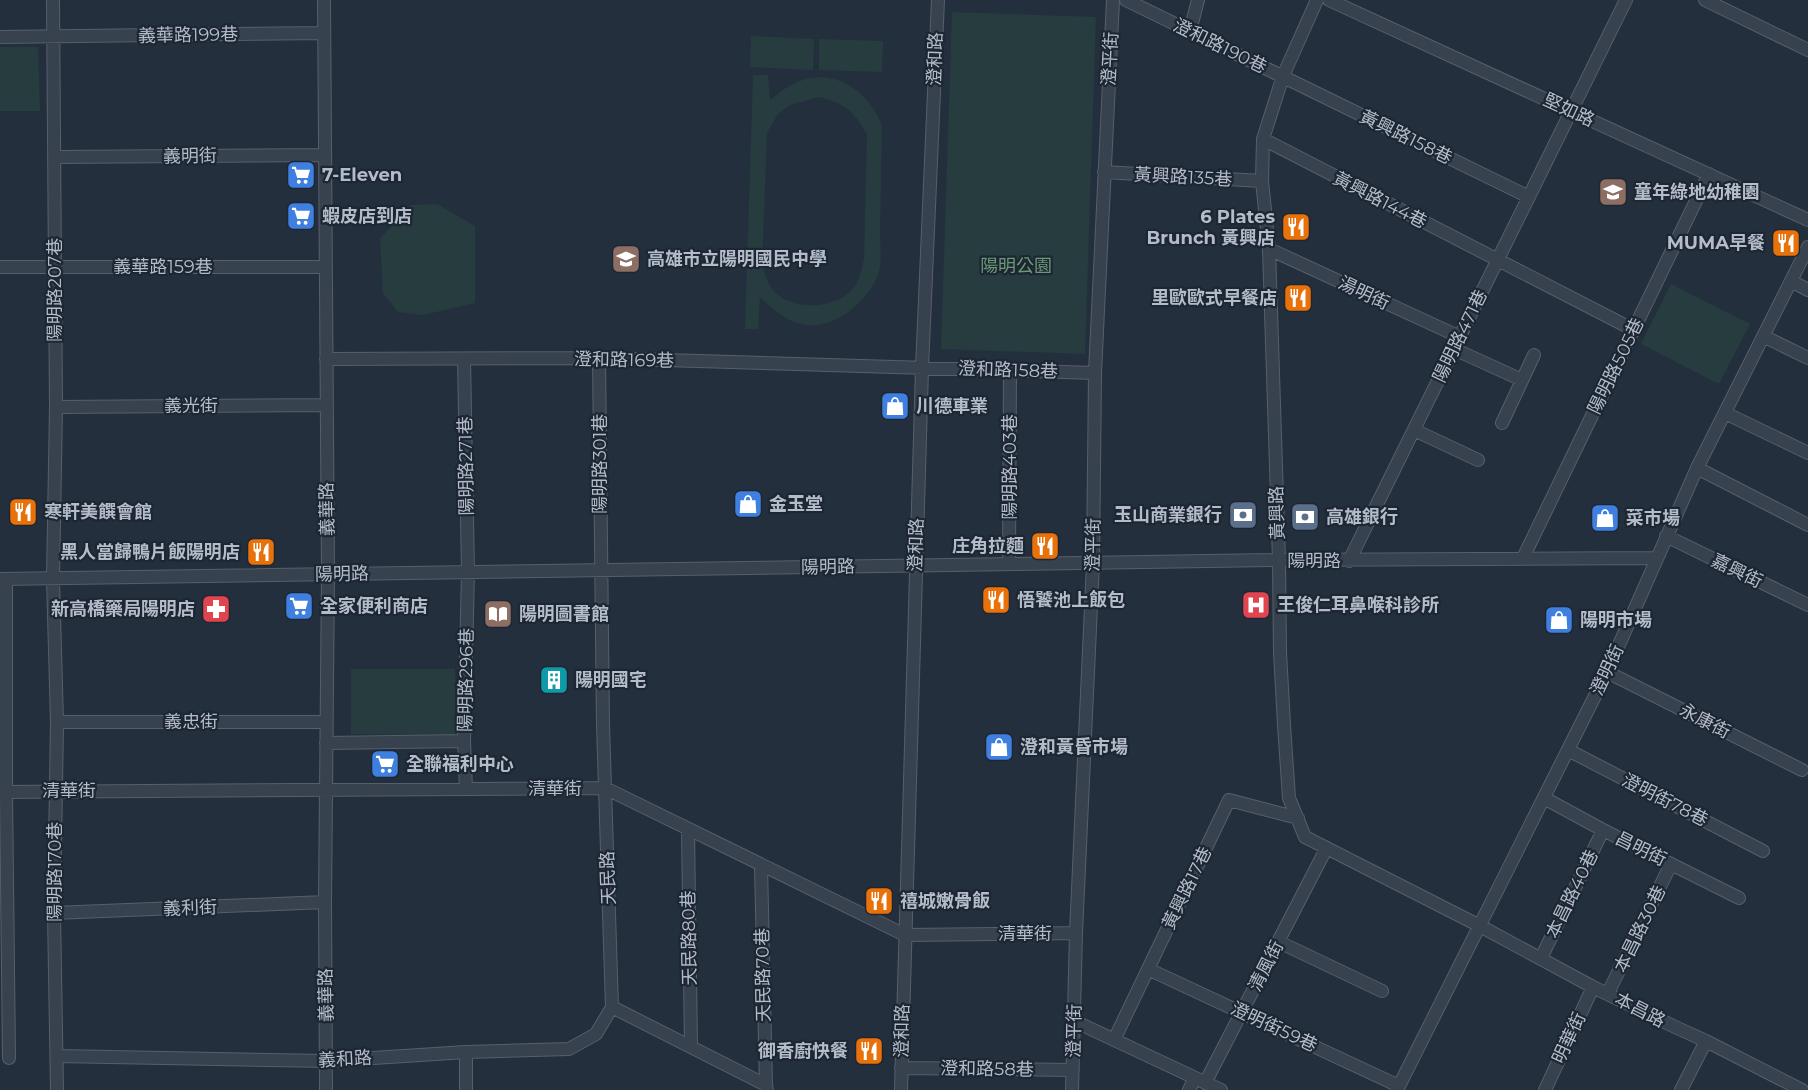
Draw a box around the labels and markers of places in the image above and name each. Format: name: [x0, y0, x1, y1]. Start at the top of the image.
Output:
supermarket icon: 7-Eleven: [285, 159, 317, 191]
place label: 7-Eleven: [322, 164, 402, 186]
school or university icon: 童年綠地幼稚園: [1597, 176, 1629, 208]
place label: 童年綠地幼稚園: [1634, 181, 1760, 203]
supermarket icon: 蝦皮店到店: [285, 200, 317, 232]
place label: 蝦皮店到店: [322, 205, 412, 227]
place label: 6 Plates Brunch 黃興店: [1146, 206, 1275, 249]
restaurant icon: 6 Plates Brunch 黃興店: [1280, 211, 1312, 243]
restaurant icon: MUMA早餐: [1770, 227, 1802, 259]
place label: MUMA早餐: [1667, 232, 1765, 254]
school or university icon: 高雄市立陽明國民中學: [610, 243, 642, 275]
place label: 高雄市立陽明國民中學: [647, 248, 827, 270]
restaurant icon: 里歐歐式早餐店: [1282, 282, 1314, 314]
place label: 里歐歐式早餐店: [1151, 287, 1277, 309]
shop icon: 川德車業: [879, 390, 911, 422]
place label: 川德車業: [916, 395, 988, 417]
shop icon: 金玉堂: [732, 488, 764, 520]
place label: 金玉堂: [769, 493, 823, 515]
restaurant icon: 寒軒美饌會館: [7, 496, 39, 528]
bank icon: 玉山商業銀行: [1227, 499, 1259, 531]
place label: 寒軒美饌會館: [44, 501, 152, 523]
bank icon: 高雄銀行: [1289, 501, 1321, 533]
shop icon: 菜市場: [1589, 502, 1621, 534]
place label: 玉山商業銀行: [1114, 504, 1222, 526]
place label: 高雄銀行: [1326, 506, 1398, 528]
place label: 菜市場: [1626, 507, 1680, 529]
restaurant icon: 庄角拉麵: [1029, 530, 1061, 562]
place label: 庄角拉麵: [952, 535, 1024, 557]
restaurant icon: 黑人當歸鴨片飯陽明店: [245, 536, 277, 568]
place label: 黑人當歸鴨片飯陽明店: [60, 541, 240, 563]
restaurant icon: 悟饕池上飯包: [980, 584, 1012, 616]
place label: 悟饕池上飯包: [1017, 589, 1125, 611]
hospital icon: 王俊仁耳鼻喉科診所: [1240, 589, 1272, 621]
supermarket icon: 全家便利商店: [283, 590, 315, 622]
pharmacy icon: 新高橋藥局陽明店: [200, 593, 232, 625]
place label: 王俊仁耳鼻喉科診所: [1277, 594, 1439, 616]
place label: 全家便利商店: [320, 595, 428, 617]
place label: 新高橋藥局陽明店: [51, 598, 195, 620]
library icon: 陽明圖書館: [482, 598, 514, 630]
place label: 陽明圖書館: [519, 603, 609, 625]
shop icon: 陽明市場: [1543, 604, 1575, 636]
place label: 陽明市場: [1580, 609, 1652, 631]
building icon: 陽明國宅: [538, 664, 570, 696]
place label: 陽明國宅: [575, 669, 647, 691]
shop icon: 澄和黃昏市場: [983, 731, 1015, 763]
place label: 澄和黃昏市場: [1020, 736, 1128, 758]
supermarket icon: 全聯福利中心: [369, 748, 401, 780]
place label: 全聯福利中心: [406, 753, 514, 775]
restaurant icon: 禧城嫩骨飯: [863, 885, 895, 917]
place label: 禧城嫩骨飯: [900, 890, 990, 912]
restaurant icon: 御香廚快餐: [853, 1035, 885, 1067]
place label: 御香廚快餐: [758, 1040, 848, 1062]

